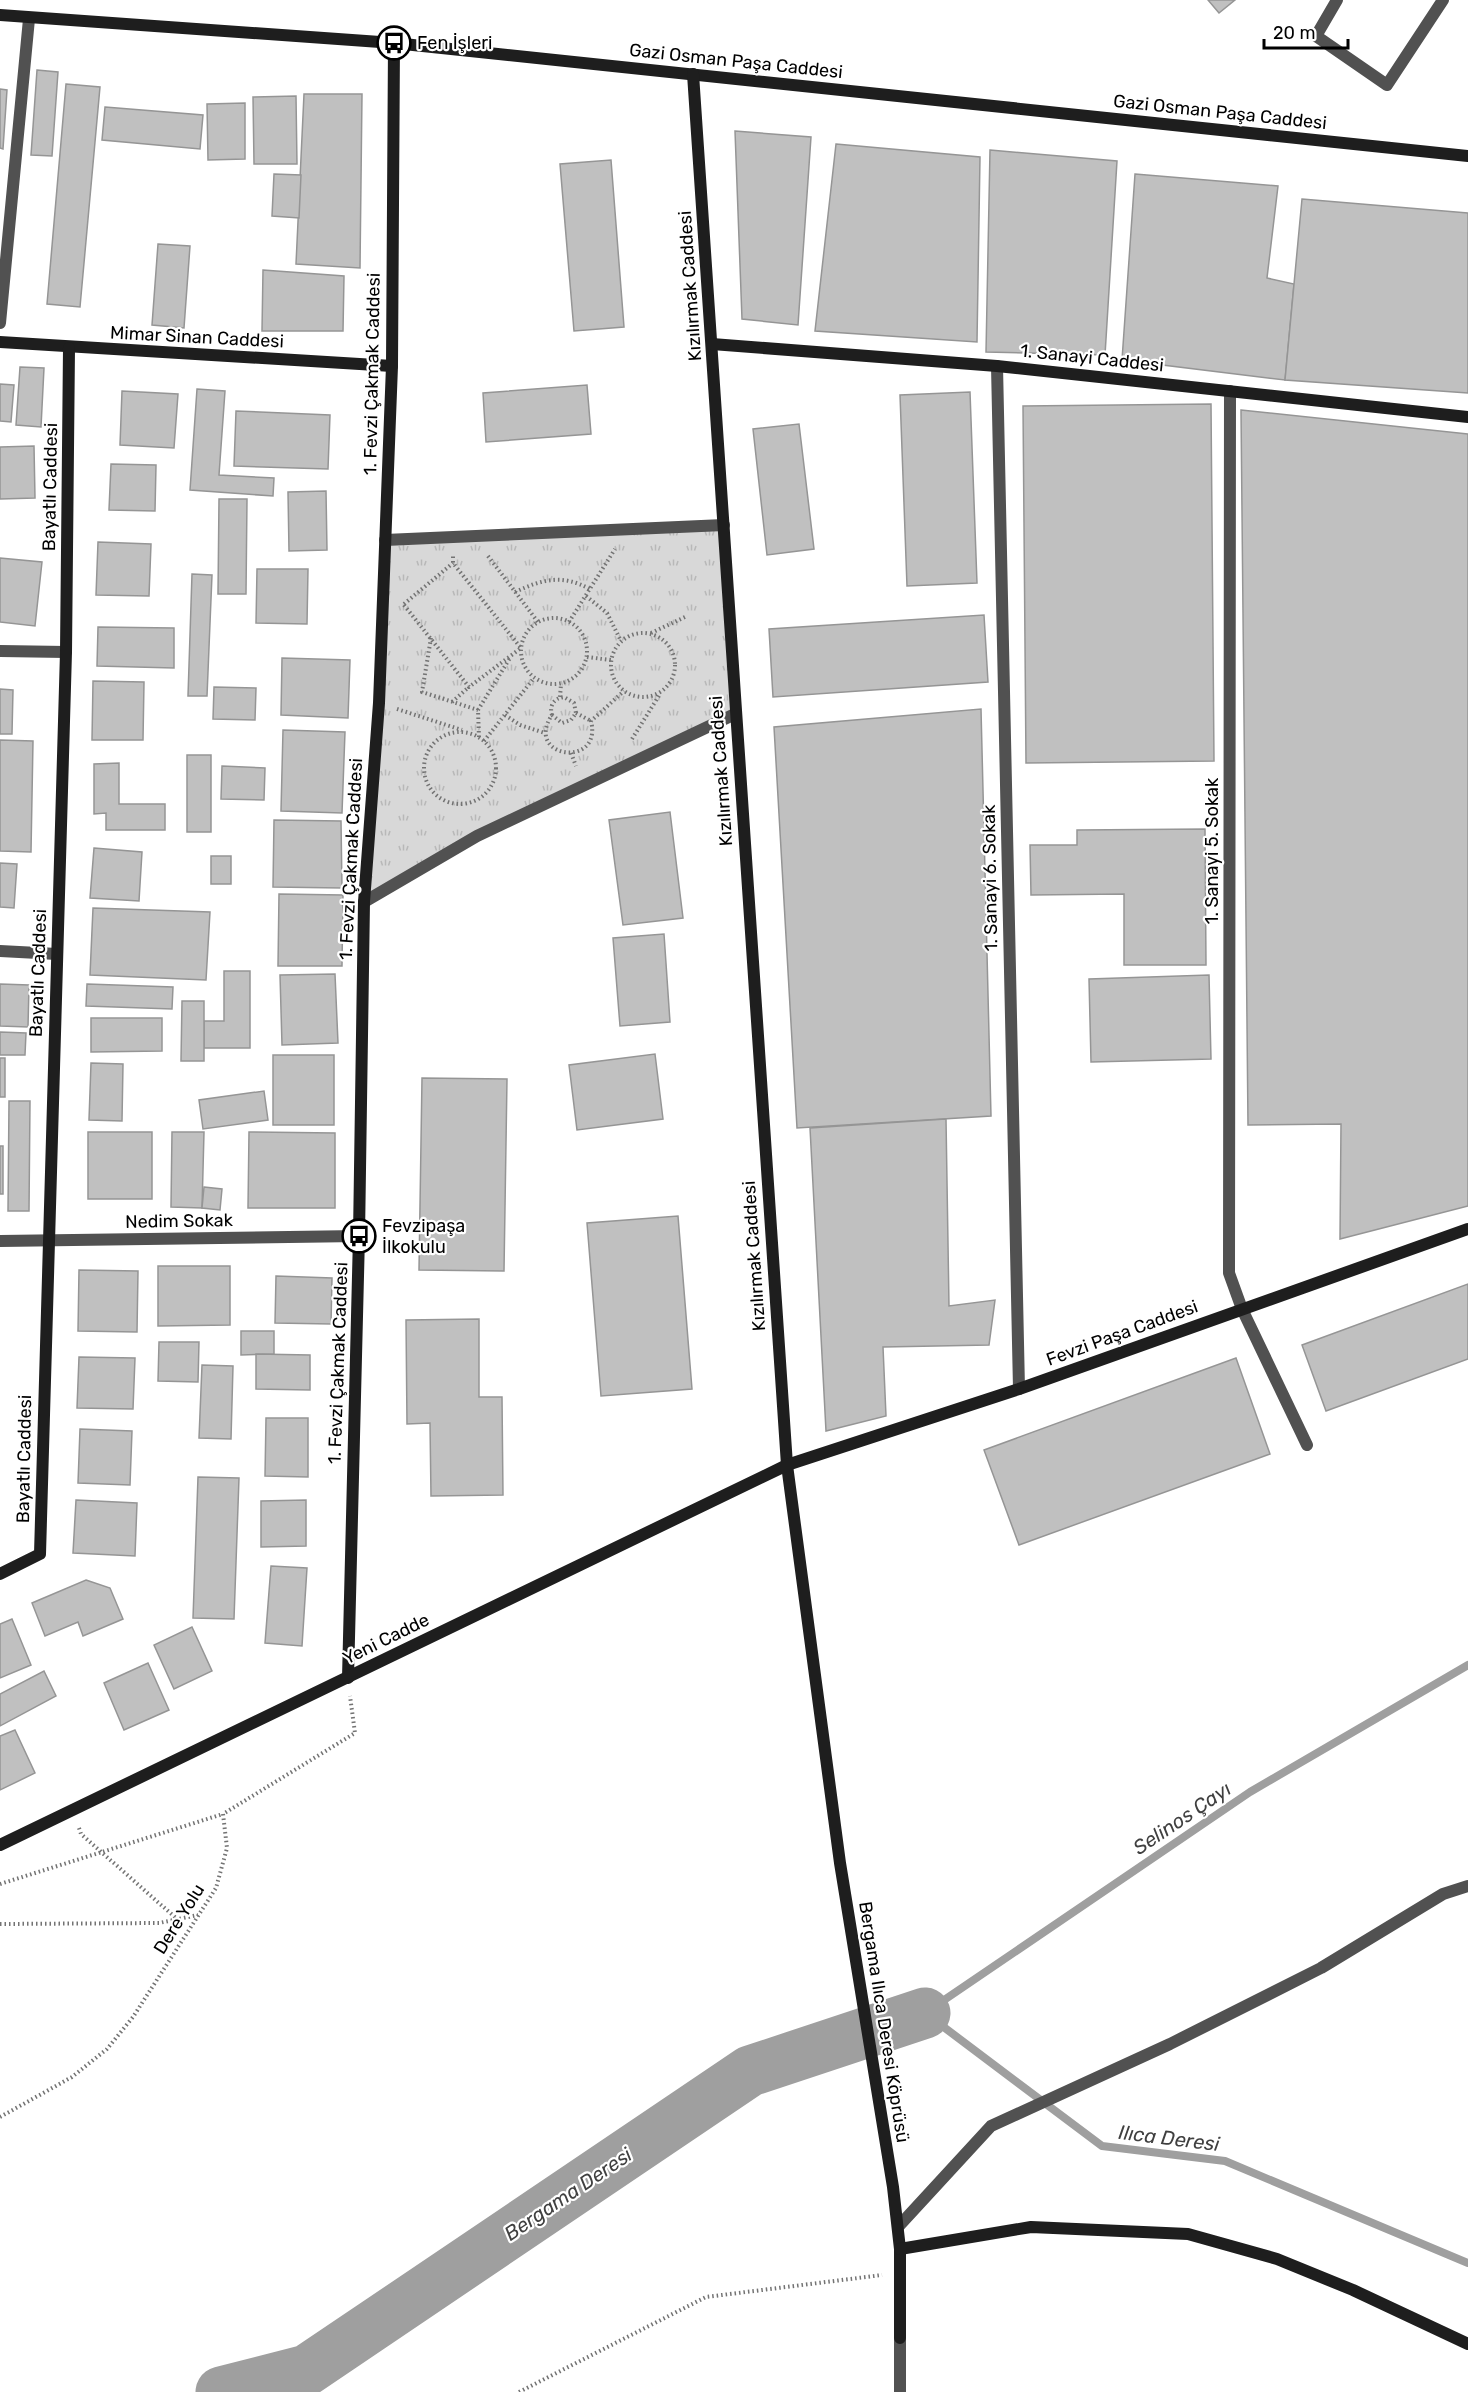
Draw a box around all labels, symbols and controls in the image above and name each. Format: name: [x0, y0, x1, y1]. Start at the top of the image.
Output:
scale bar: [1264, 12, 1348, 50]
text: 20 m: [1273, 22, 1315, 44]
bus stop icon: Fen İşleri: [376, 25, 412, 61]
place label: Fen İşleri: [417, 32, 492, 54]
street label: Gazi Osman Paşa Caddesi: [628, 39, 844, 83]
street label: Gazi Osman Paşa Caddesi: [1112, 90, 1328, 134]
street label: Kızılırmak Caddesi: [674, 210, 706, 362]
street label: 1. Fevzi Çakmak Caddesi: [359, 273, 385, 475]
street label: Mimar Sinan Caddesi: [109, 321, 285, 353]
street label: 1. Sanayi Caddesi: [1019, 340, 1165, 376]
street label: Bayatlı Caddesi: [38, 423, 62, 551]
street label: Kızılırmak Caddesi: [705, 695, 737, 847]
street label: 1. Fevzi Çakmak Caddesi: [335, 757, 367, 961]
street label: 1. Sanayi 5. Sokak: [1201, 777, 1223, 924]
street label: 1. Sanayi 6. Sokak: [978, 804, 1002, 952]
street label: Bayatlı Caddesi: [25, 908, 51, 1038]
street label: Kızılırmak Caddesi: [738, 1180, 770, 1332]
street label: Nedim Sokak: [125, 1209, 234, 1233]
place label: Fevzipaşa İlkokulu: [382, 1215, 465, 1258]
bus stop icon: Fevzipaşa İlkokulu: [341, 1218, 377, 1254]
street label: 1. Fevzi Çakmak Caddesi: [323, 1262, 353, 1464]
street label: Fevzi Paşa Caddesi: [1043, 1295, 1201, 1371]
street label: Bayatlı Caddesi: [12, 1395, 36, 1523]
street label: Yeni Cadde: [339, 1609, 433, 1669]
water label: Selinos Çayı: [1128, 1776, 1236, 1860]
street label: Dere Yolu: [149, 1880, 209, 1958]
street label: Bergama Ilıca Deresi Köprüsü: [854, 1900, 914, 2144]
water label: Ilıca Deresi: [1117, 2120, 1222, 2156]
water label: Bergama Deresi: [500, 2142, 637, 2246]

